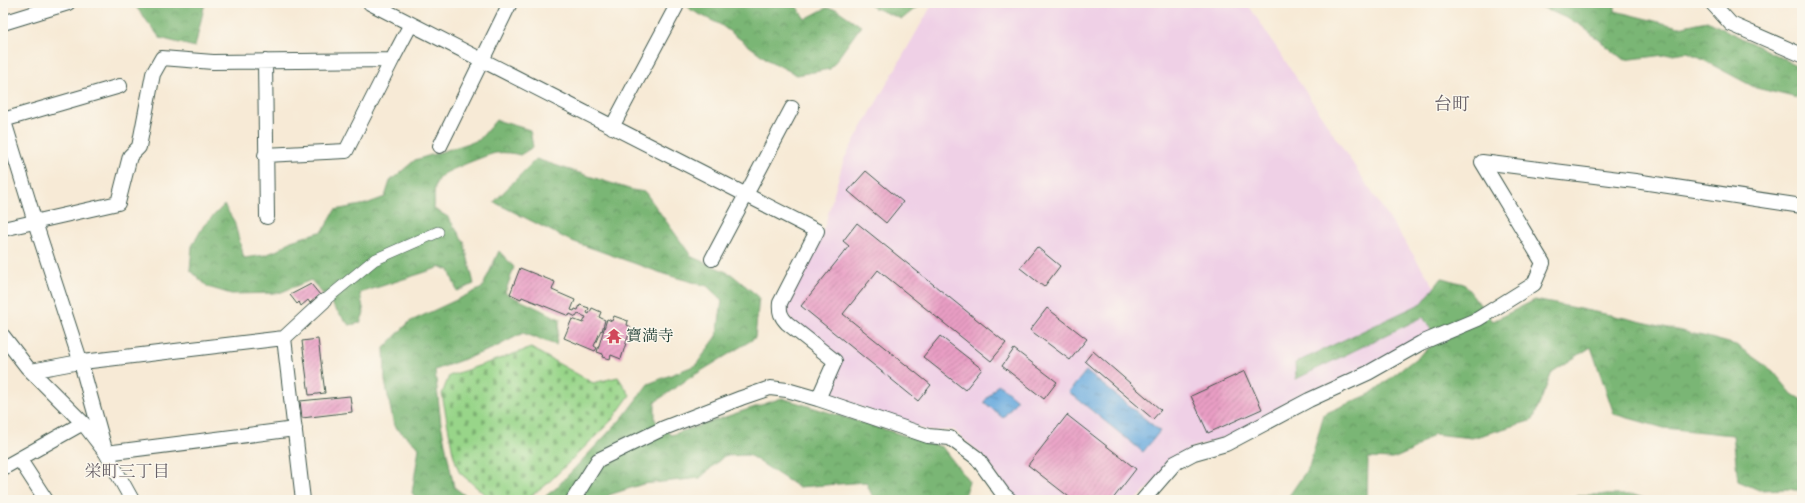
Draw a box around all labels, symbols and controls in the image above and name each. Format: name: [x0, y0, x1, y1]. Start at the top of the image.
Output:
district label: 台町: [1434, 94, 1470, 116]
place label: 寶満寺: [626, 326, 674, 346]
temple icon: 寶満寺: [605, 327, 623, 345]
district label: 栄町三丁目: [85, 461, 170, 483]

